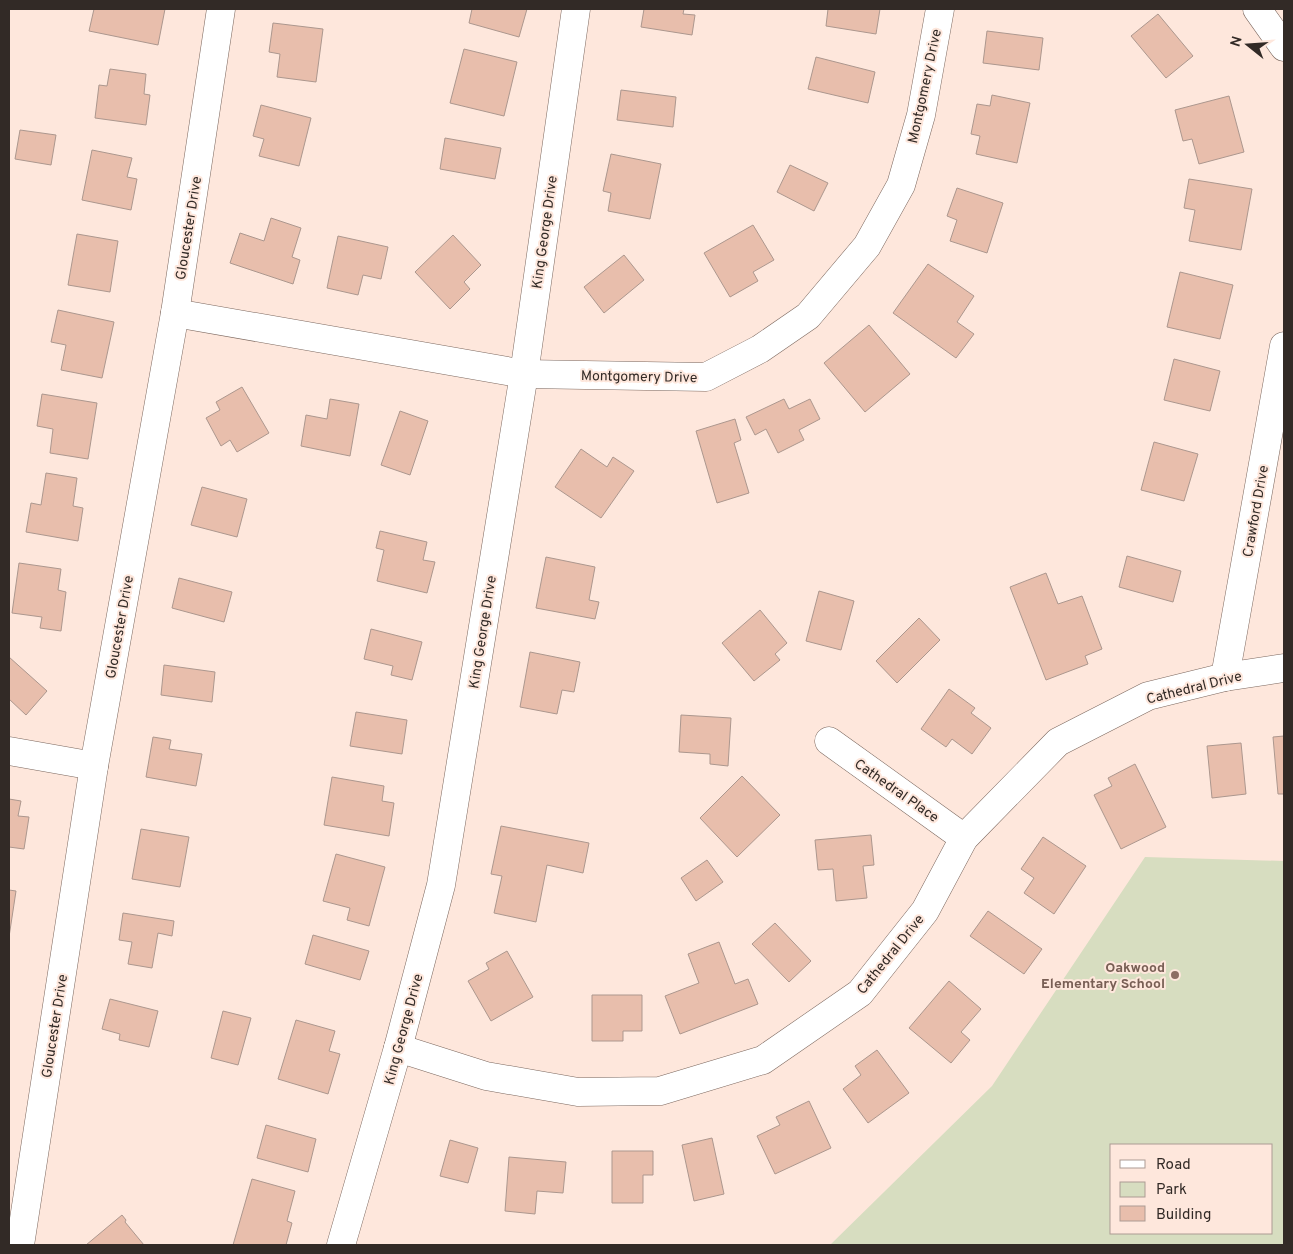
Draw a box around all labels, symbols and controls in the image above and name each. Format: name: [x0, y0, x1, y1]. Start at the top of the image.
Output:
north arrow: [1223, 20, 1273, 70]
street label: Montgomery Drive: [905, 28, 946, 145]
text: N: [1227, 34, 1247, 49]
street label: Gloucester Drive: [173, 175, 206, 281]
street label: King George Drive: [529, 175, 562, 290]
street label: Montgomery Drive: [581, 368, 697, 387]
street label: Crawford Drive: [1240, 464, 1273, 558]
street label: Gloucester Drive: [103, 574, 138, 680]
street label: King George Drive: [466, 575, 501, 690]
street label: Cathedral Drive: [1145, 668, 1244, 709]
street label: Cathedral Place: [851, 756, 942, 827]
street label: Cathedral Drive: [854, 912, 928, 998]
place label: Oakwood Elementary School: [1041, 960, 1165, 993]
marker: Oakwood Elementary School: [1169, 969, 1181, 981]
street label: King George Drive: [381, 972, 427, 1087]
street label: Gloucester Drive: [39, 973, 72, 1079]
legend: [1110, 1144, 1273, 1234]
text: Road: [1156, 1156, 1191, 1175]
text: Park: [1156, 1181, 1187, 1200]
text: Building: [1156, 1206, 1211, 1225]

